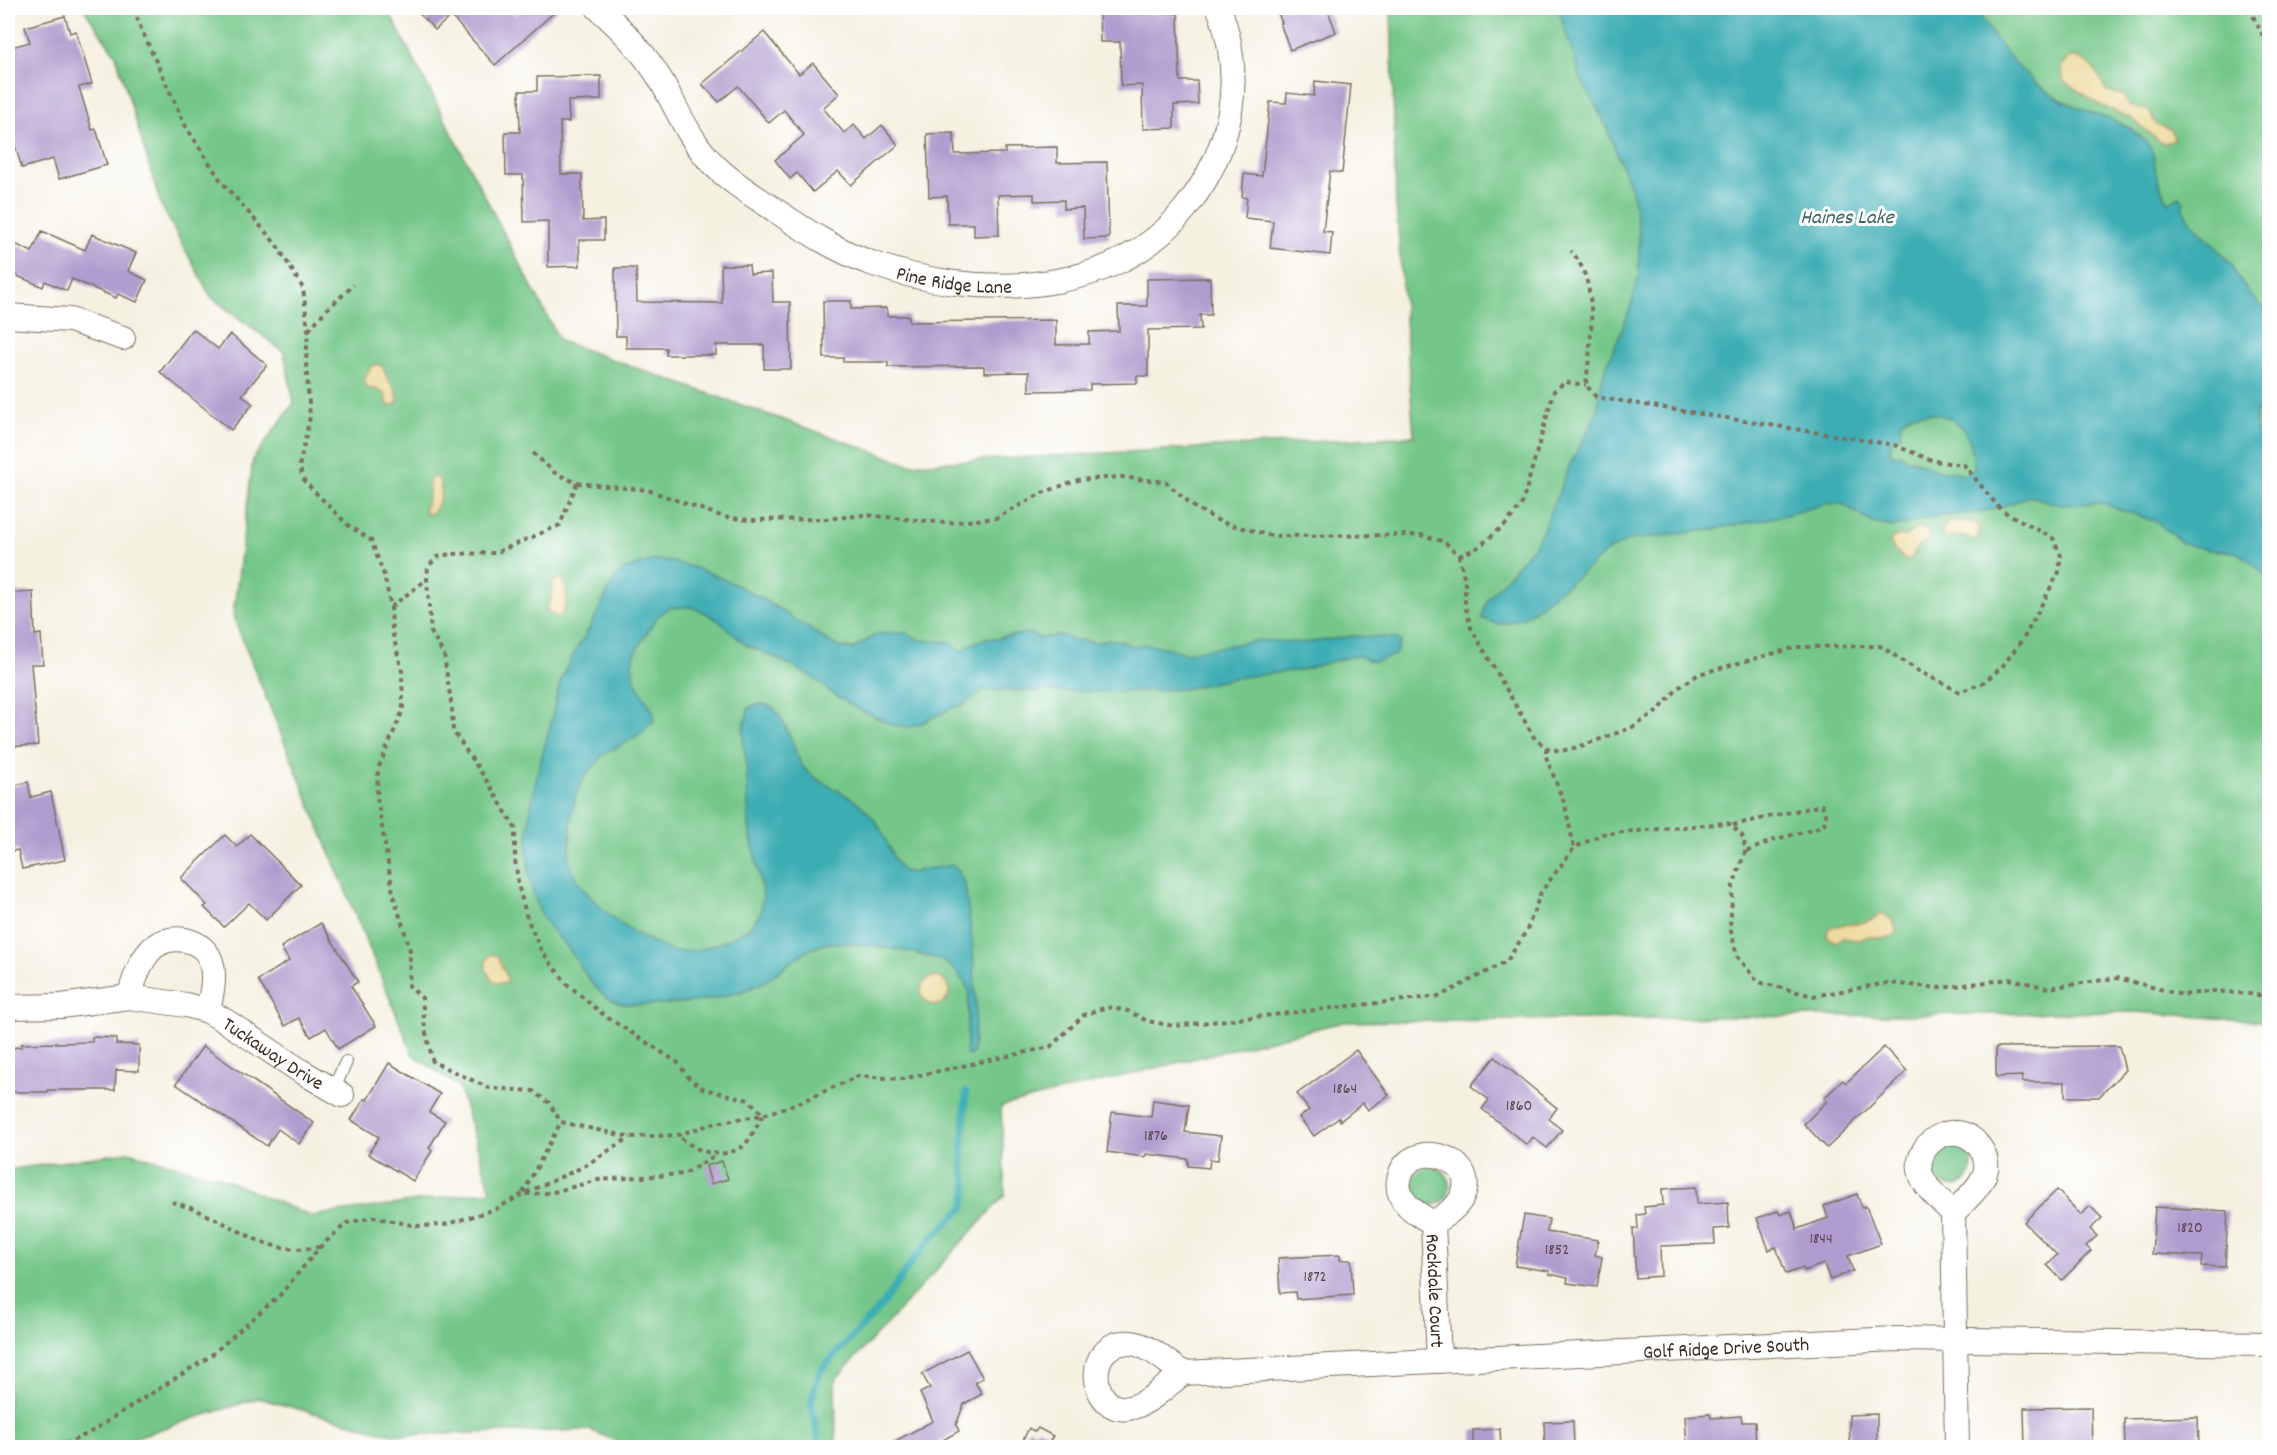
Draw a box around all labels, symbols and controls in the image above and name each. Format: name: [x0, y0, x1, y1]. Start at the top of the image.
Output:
water label: Haines Lake: [1800, 204, 1895, 234]
street label: Pine Ridge Lane: [893, 261, 1012, 303]
street label: Tuckaway Drive: [216, 1012, 328, 1099]
house number: 1864: [1333, 1078, 1357, 1101]
house number: 1860: [1506, 1095, 1532, 1118]
house number: 1876: [1144, 1125, 1168, 1148]
house number: 1820: [2177, 1217, 2203, 1240]
house number: 1844: [1809, 1228, 1833, 1251]
street label: Rockdale Court: [1416, 1233, 1449, 1348]
house number: 1852: [1545, 1239, 1569, 1262]
house number: 1872: [1303, 1266, 1327, 1289]
street label: Golf Ridge Drive South: [1642, 1332, 1810, 1368]

